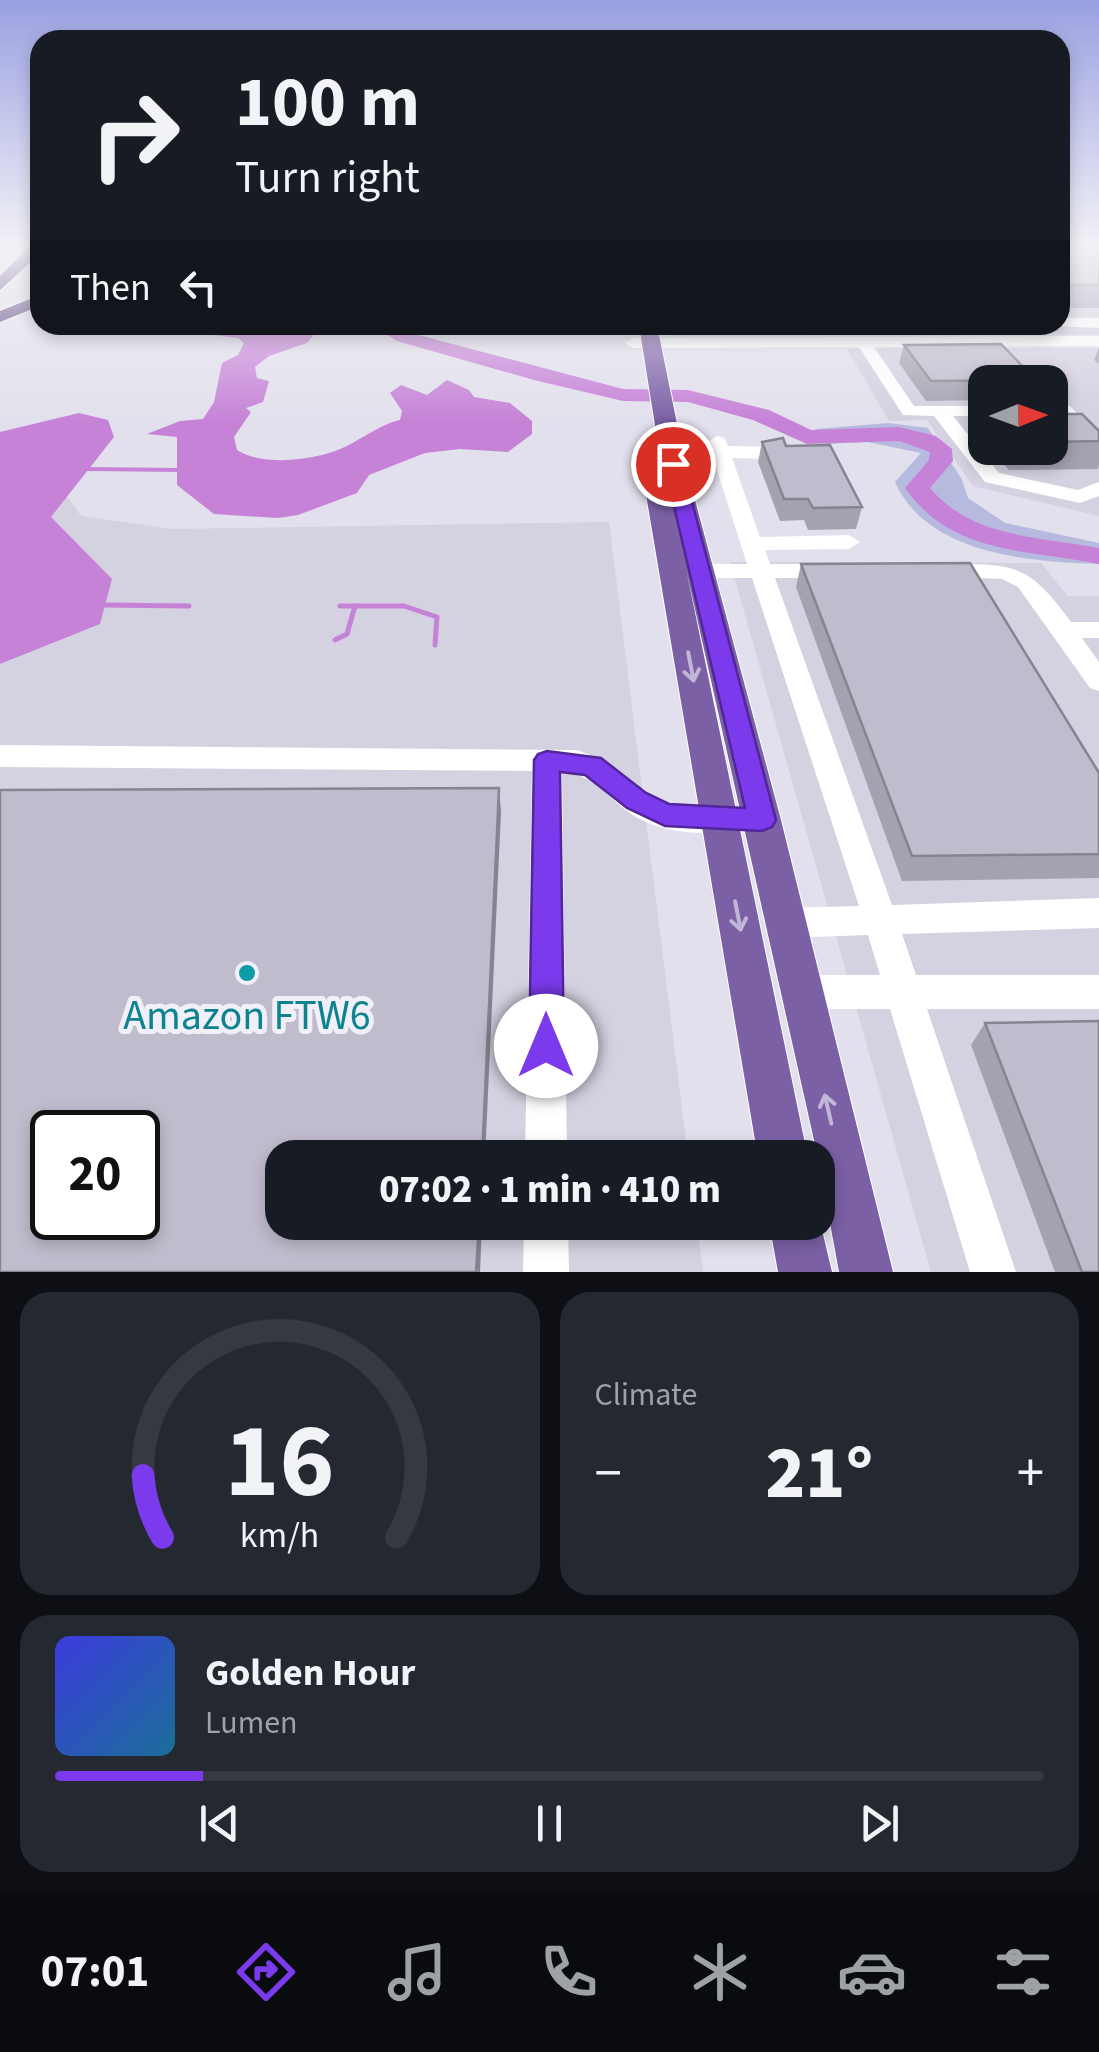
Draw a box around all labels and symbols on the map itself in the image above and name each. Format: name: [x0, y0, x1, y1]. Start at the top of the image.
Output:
north arrow: [968, 365, 1068, 465]
pin: [631, 422, 716, 507]
one-way arrow: [682, 650, 701, 683]
one-way arrow: [729, 899, 748, 932]
marker: Amazon FTW6: [236, 962, 258, 984]
place label: Amazon FTW6: [123, 986, 371, 1046]
position arrow: [494, 994, 598, 1098]
one-way arrow: [818, 1094, 836, 1126]
speed limit sign: 20: [30, 1110, 160, 1240]

